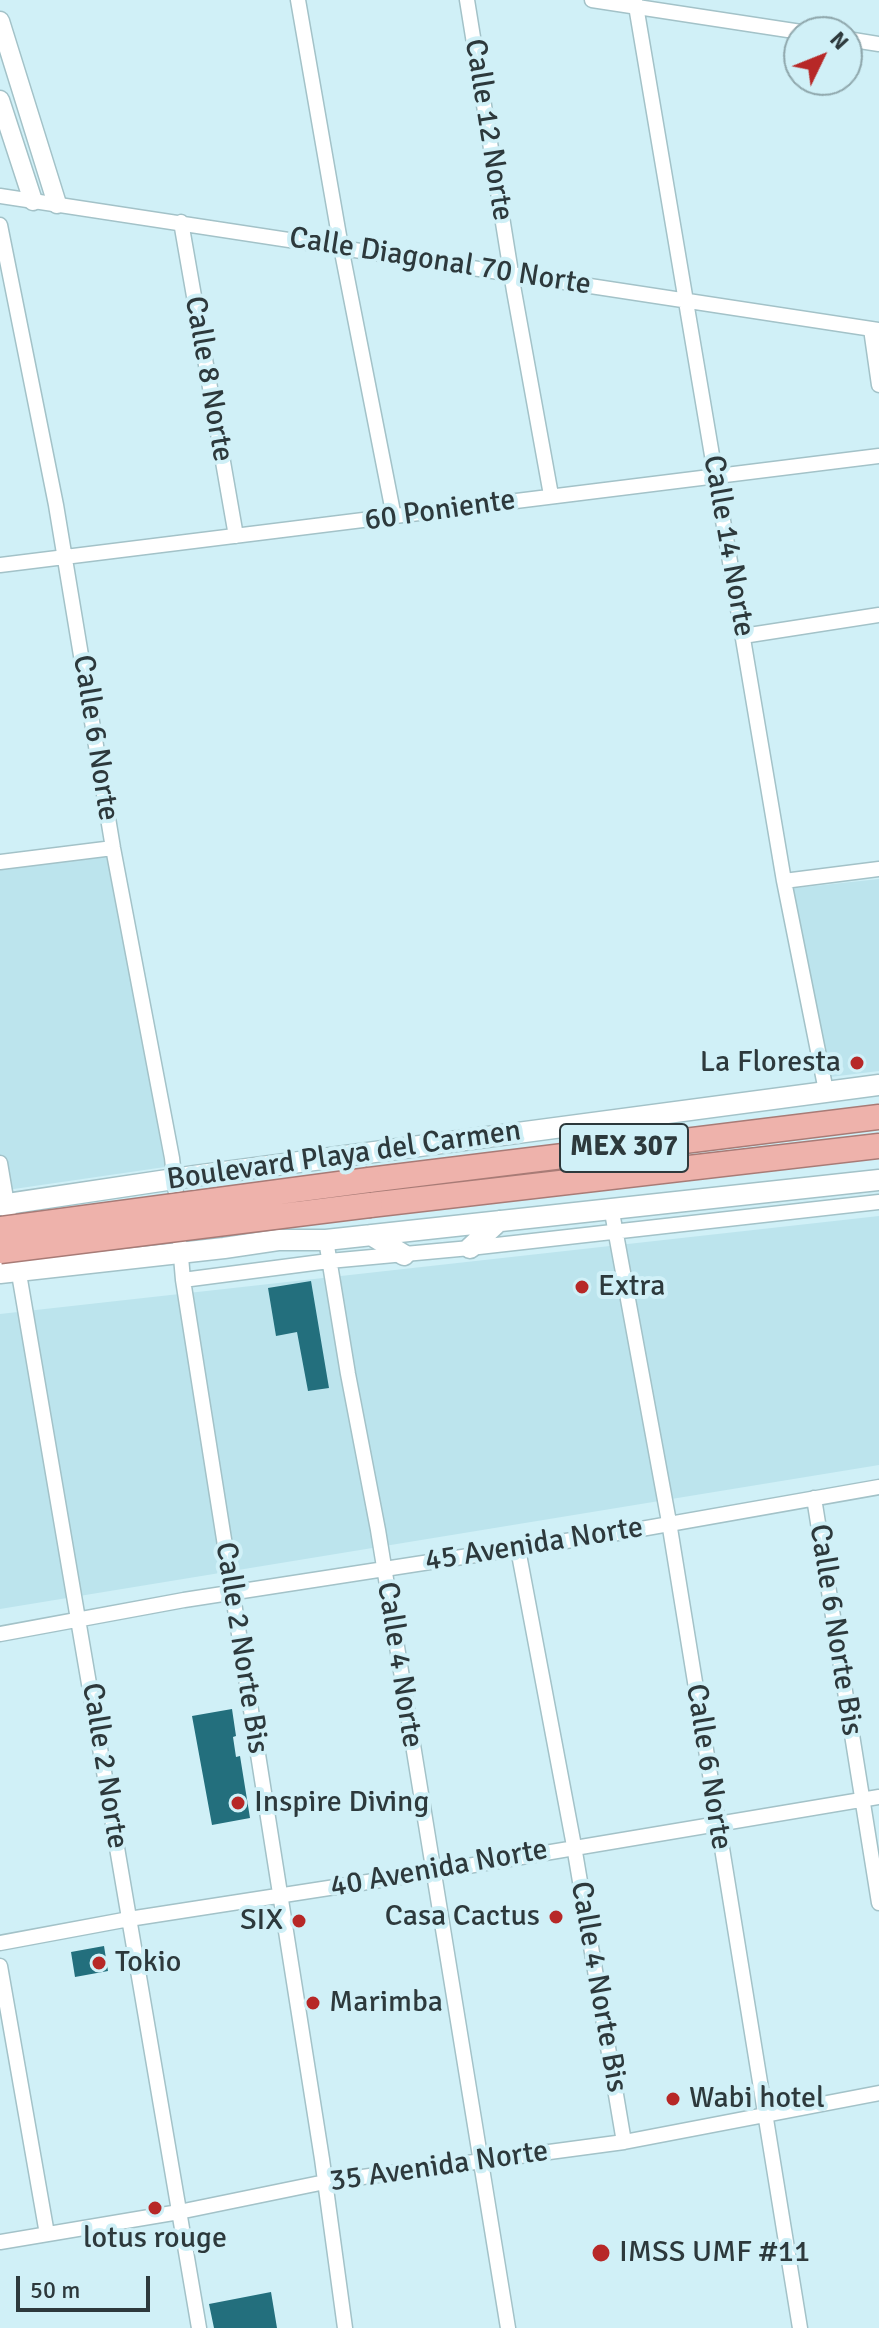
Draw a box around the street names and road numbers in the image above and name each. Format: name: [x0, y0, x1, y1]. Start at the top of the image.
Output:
street label: Calle 12 Norte: [456, 37, 520, 223]
street label: Calle Diagonal 70 Norte: [287, 220, 593, 304]
street label: Calle 8 Norte: [176, 293, 240, 465]
street label: Calle 14 Norte: [694, 452, 762, 640]
street label: 60 Poniente: [362, 483, 518, 539]
street label: Calle 6 Norte: [64, 653, 126, 823]
street label: Boulevard Playa del Carmen: [165, 1113, 523, 1199]
road number: MEX 307: [560, 1124, 688, 1172]
street label: 45 Avenida Norte: [422, 1510, 646, 1580]
street label: Calle 6 Norte Bis: [801, 1522, 869, 1738]
street label: Calle 2 Norte Bis: [207, 1540, 275, 1756]
street label: Calle 4 Norte: [368, 1580, 430, 1750]
street label: Calle 2 Norte: [73, 1681, 135, 1851]
street label: Calle 6 Norte: [677, 1682, 739, 1852]
street label: 40 Avenida Norte: [327, 1832, 551, 1906]
street label: Calle 4 Norte Bis: [562, 1879, 634, 2095]
street label: 35 Avenida Norte: [327, 2134, 551, 2200]

